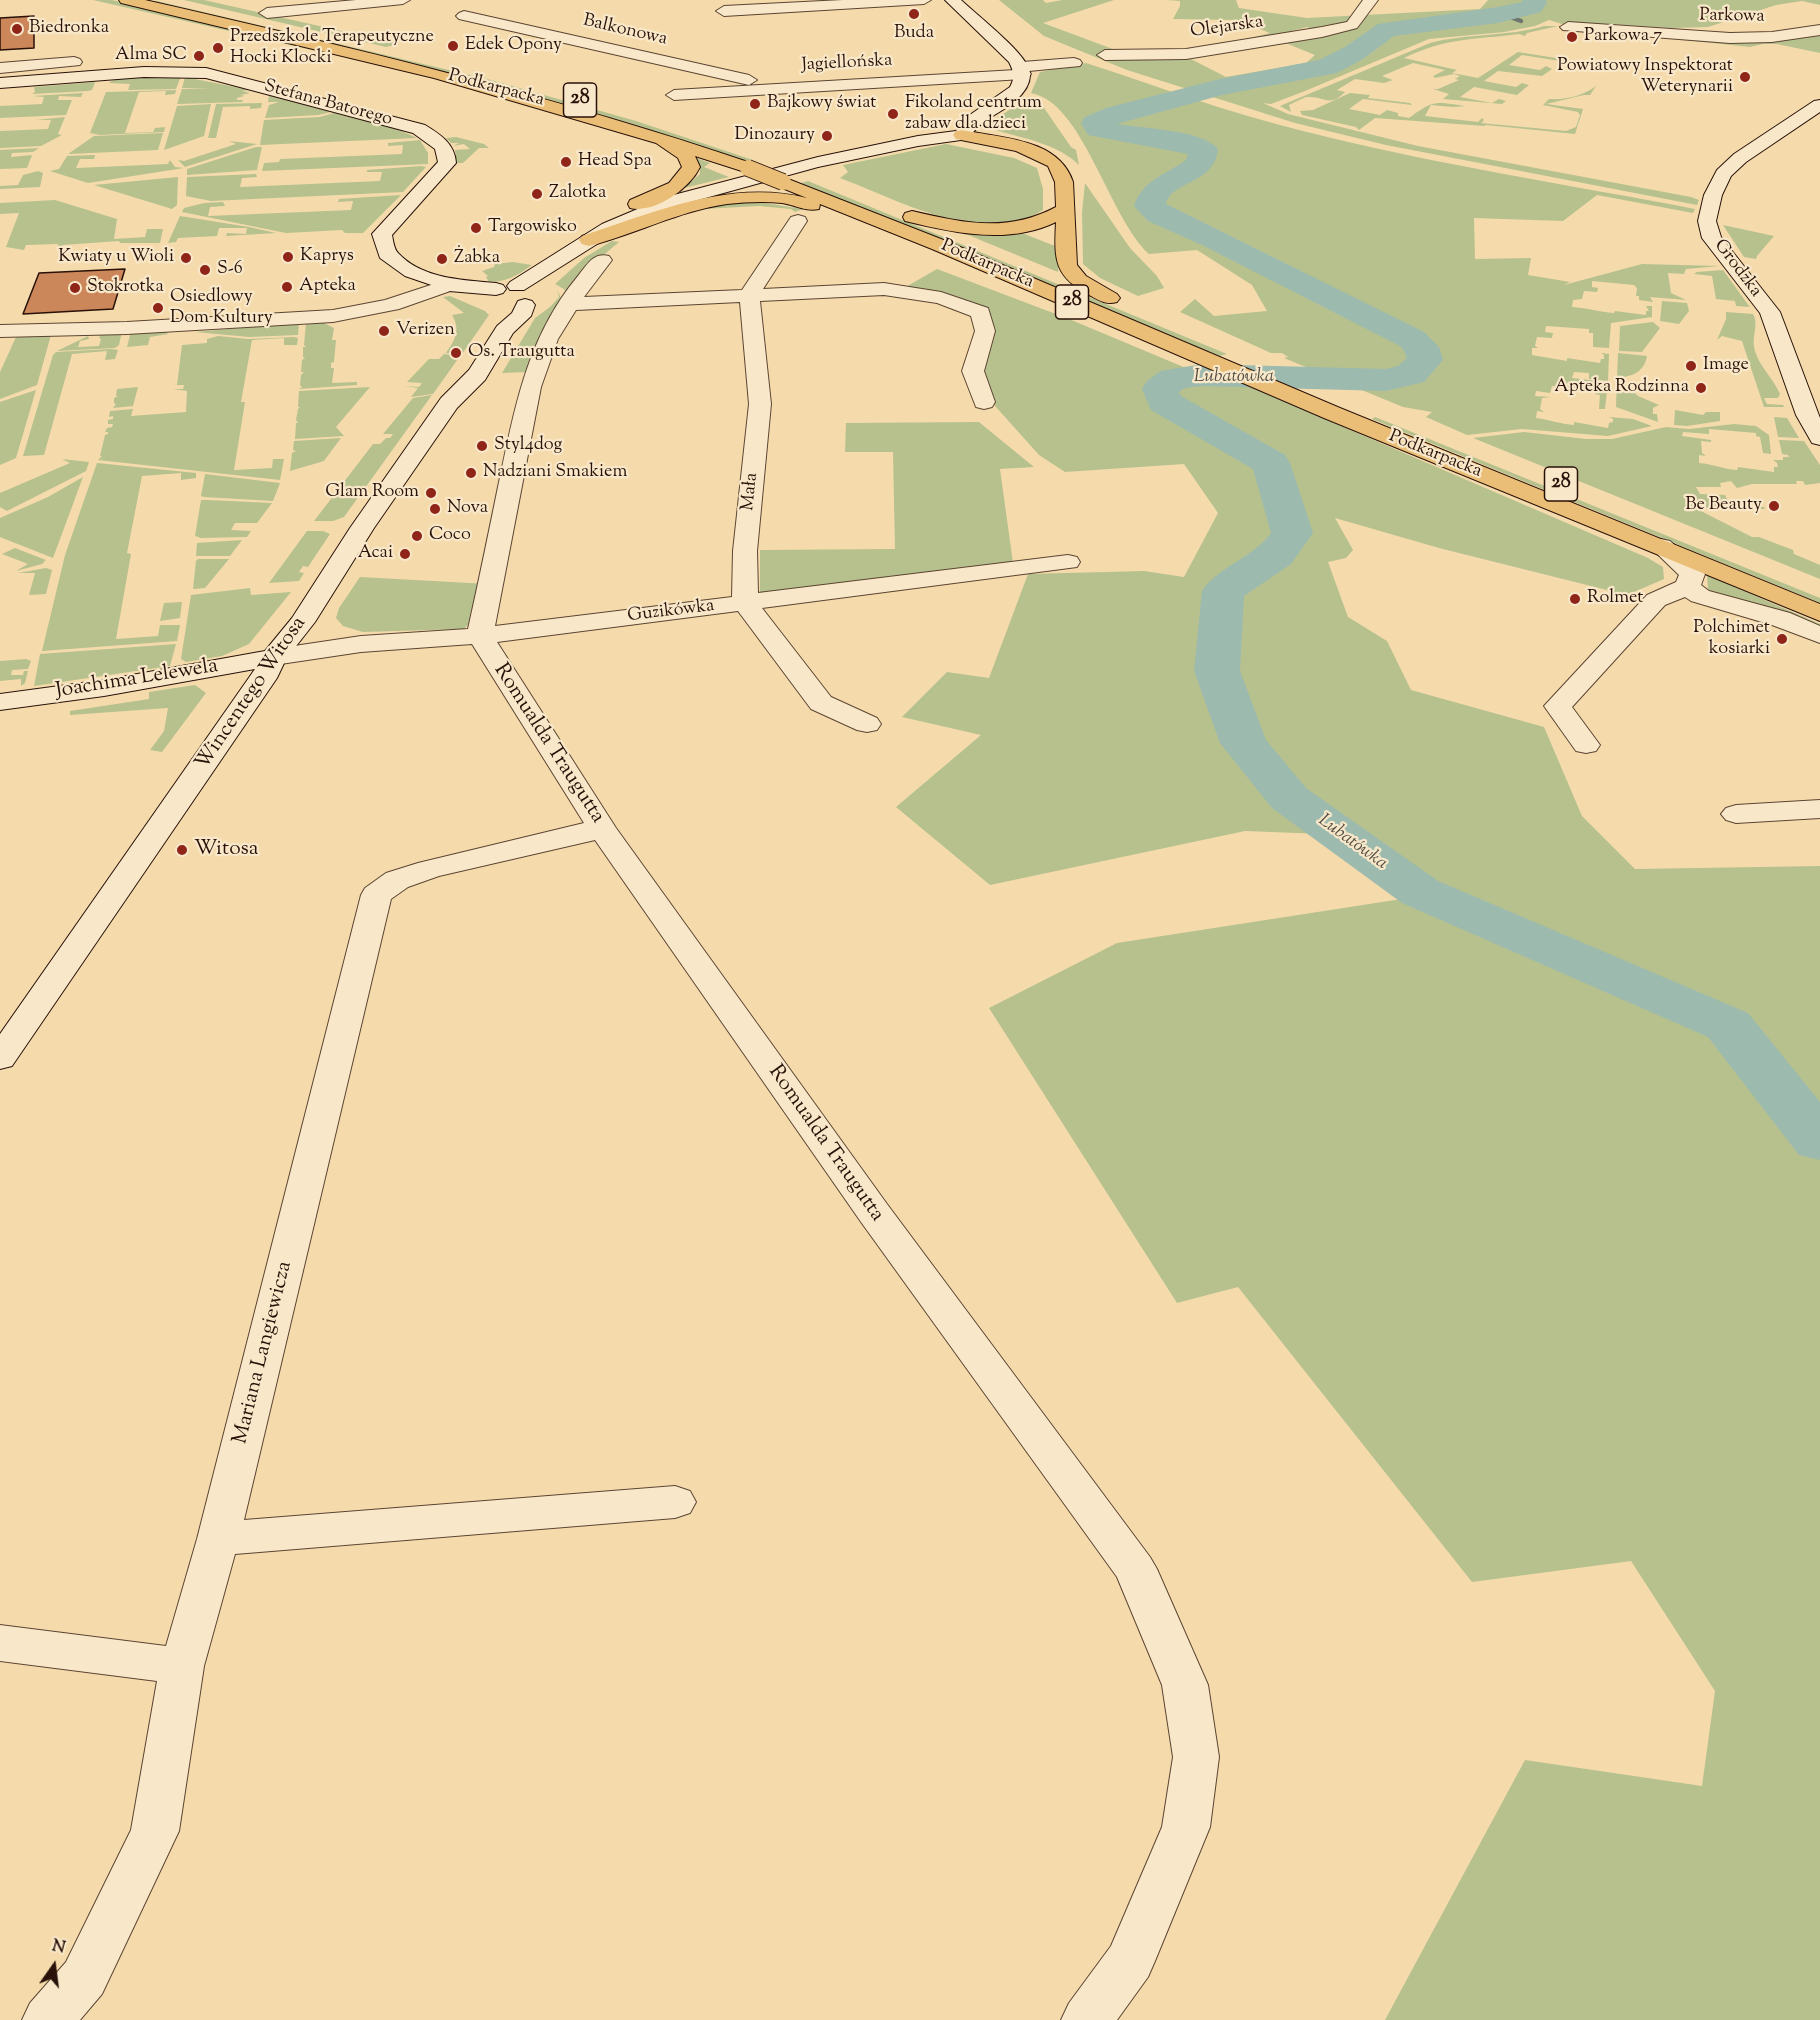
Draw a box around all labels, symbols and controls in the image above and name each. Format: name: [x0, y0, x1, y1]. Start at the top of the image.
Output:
street label: Parkowa: [1699, 6, 1765, 28]
marker: Buda: [907, 7, 921, 21]
street label: Balkonowa: [581, 11, 669, 51]
street label: Olejarska: [1189, 12, 1265, 44]
place label: Biedronka: [29, 18, 109, 40]
marker: Biedronka: [10, 22, 24, 36]
place label: Buda: [894, 23, 934, 45]
place label: Parkowa 7: [1584, 26, 1662, 48]
place label: Przedszkole Terapeutyczne Hocki Klocki: [230, 27, 434, 70]
marker: Parkowa 7: [1565, 30, 1579, 44]
place label: Edek Opony: [465, 35, 562, 57]
marker: Edek Opony: [446, 39, 460, 53]
marker: Przedszkole Terapeutyczne Hocki Klocki: [211, 41, 225, 55]
place label: Alma SC: [115, 45, 187, 67]
marker: Alma SC: [192, 49, 206, 63]
street label: Jagiellońska: [801, 51, 893, 77]
place label: Powiatowy Inspektorat Weterynarii: [1557, 56, 1733, 98]
street label: Podkarpacka: [446, 66, 546, 112]
marker: Powiatowy Inspektorat Weterynarii: [1738, 70, 1752, 84]
street label: Stefana Batorego: [262, 77, 394, 131]
road number: 28: [564, 83, 596, 117]
place label: Bajkowy świat: [767, 93, 876, 115]
place label: Fikoland centrum zabaw dla dzieci: [905, 93, 1042, 136]
marker: Bajkowy świat: [748, 97, 762, 111]
marker: Fikoland centrum zabaw dla dzieci: [886, 107, 900, 121]
place label: Dinozaury: [734, 125, 815, 147]
marker: Dinozaury: [820, 129, 834, 143]
place label: Head Spa: [578, 151, 652, 173]
marker: Head Spa: [559, 155, 573, 169]
place label: Zalotka: [549, 183, 606, 205]
marker: Zalotka: [530, 187, 544, 201]
place label: Targowisko: [488, 217, 577, 239]
marker: Targowisko: [469, 221, 483, 235]
street label: Podkarpacka: [938, 236, 1036, 294]
street label: Grodzka: [1708, 236, 1766, 302]
place label: Kaprys: [300, 246, 354, 268]
place label: Kwiaty u Wioli: [58, 247, 174, 269]
place label: Żabka: [454, 248, 500, 270]
marker: Kaprys: [281, 250, 295, 264]
marker: Kwiaty u Wioli: [179, 251, 193, 265]
marker: Żabka: [435, 252, 449, 266]
place label: S-6: [217, 259, 243, 281]
marker: S-6: [198, 263, 212, 277]
place label: Apteka: [299, 276, 356, 298]
place label: Stokrotka: [87, 277, 164, 299]
marker: Apteka: [280, 280, 294, 294]
marker: Stokrotka: [68, 281, 82, 295]
road number: 28: [1056, 285, 1088, 319]
place label: Osiedlowy Dom Kultury: [170, 287, 273, 330]
marker: Osiedlowy Dom Kultury: [151, 301, 165, 315]
place label: Verizen: [396, 320, 455, 342]
marker: Verizen: [377, 324, 391, 338]
place label: Os. Traugutta: [468, 342, 575, 364]
marker: Os. Traugutta: [449, 346, 463, 360]
place label: Image: [1703, 355, 1749, 377]
marker: Image: [1684, 359, 1698, 373]
water label: Lubatówka: [1194, 367, 1274, 389]
place label: Apteka Rodzinna: [1554, 377, 1689, 399]
marker: Apteka Rodzinna: [1694, 381, 1708, 395]
street label: Podkarpacka: [1385, 427, 1485, 483]
place label: Styl4dog: [494, 435, 562, 457]
marker: Styl4dog: [475, 439, 489, 453]
place label: Nadziani Smakiem: [483, 462, 627, 484]
marker: Nadziani Smakiem: [464, 466, 478, 480]
road number: 28: [1544, 467, 1578, 501]
street label: Mała: [738, 472, 764, 512]
place label: Glam Room: [325, 482, 419, 504]
marker: Glam Room: [424, 486, 438, 500]
place label: Be Beauty: [1685, 495, 1762, 517]
place label: Nova: [447, 498, 488, 520]
marker: Be Beauty: [1767, 499, 1781, 513]
marker: Nova: [428, 502, 442, 516]
place label: Coco: [429, 525, 471, 547]
marker: Coco: [410, 529, 424, 543]
place label: Acai: [358, 543, 393, 565]
marker: Acai: [398, 547, 412, 561]
place label: Rolmet: [1587, 588, 1643, 610]
marker: Rolmet: [1568, 592, 1582, 606]
street label: Guzikówka: [626, 596, 716, 628]
street label: Wincentego Witosa: [191, 613, 313, 775]
place label: Polchimet kosiarki: [1693, 618, 1770, 660]
marker: Polchimet kosiarki: [1775, 632, 1789, 646]
street label: Joachima Lelewela: [54, 655, 220, 705]
street label: Romualda Traugutta: [487, 659, 609, 829]
water label: Lubatówka: [1313, 811, 1391, 875]
place label: Witosa: [194, 837, 259, 863]
marker: Witosa: [175, 843, 189, 857]
street label: Romualda Traugutta: [762, 1061, 888, 1227]
street label: Mariana Langiewicza: [229, 1259, 299, 1447]
text: N: [49, 1935, 67, 1961]
north arrow: [24, 1936, 84, 1996]

